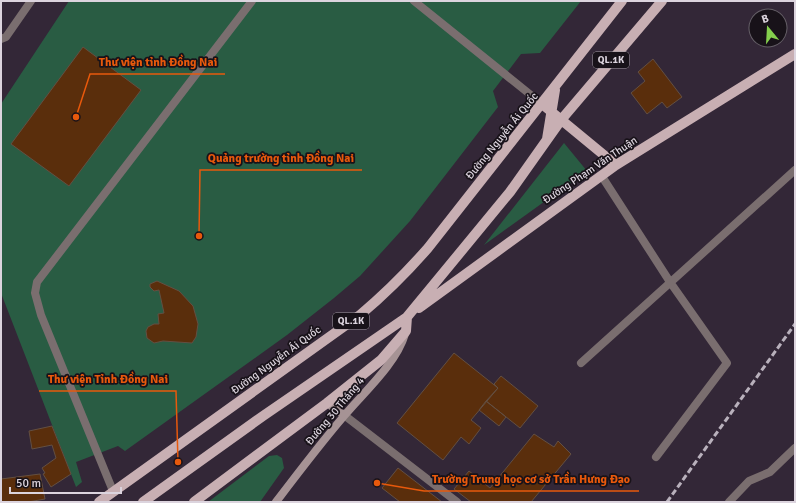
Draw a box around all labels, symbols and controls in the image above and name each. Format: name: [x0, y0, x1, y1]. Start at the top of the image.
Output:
north arrow: [748, 8, 788, 48]
text: B: [760, 12, 771, 26]
callout: Thư viện tỉnh Đồng Nai: [90, 50, 225, 74]
road number: QL.1K: [593, 52, 629, 68]
text: Thư viện tỉnh Đồng Nai: [99, 54, 217, 70]
street label: Đường Nguyễn Ái Quốc: [462, 89, 541, 182]
street label: Đường Phạm Văn Thuận: [540, 134, 640, 206]
callout: Quảng trường tỉnh Đồng Nai: [200, 146, 362, 170]
text: Quảng trường tỉnh Đồng Nai: [208, 150, 354, 166]
road number: QL.1K: [333, 313, 369, 329]
street label: Đường Nguyễn Ái Quốc: [228, 322, 323, 397]
callout: Thư viện Tỉnh Đồng Nai: [39, 367, 176, 391]
text: Thư viện Tỉnh Đồng Nai: [48, 371, 168, 387]
street label: Đường 30 Tháng 4: [303, 374, 367, 448]
callout: Trường Trung học cơ sở Trần Hưng Đạo: [424, 467, 639, 491]
scale bar: [10, 469, 121, 495]
text: Trường Trung học cơ sở Trần Hưng Đạo: [432, 471, 630, 487]
text: 50 m: [16, 476, 41, 491]

